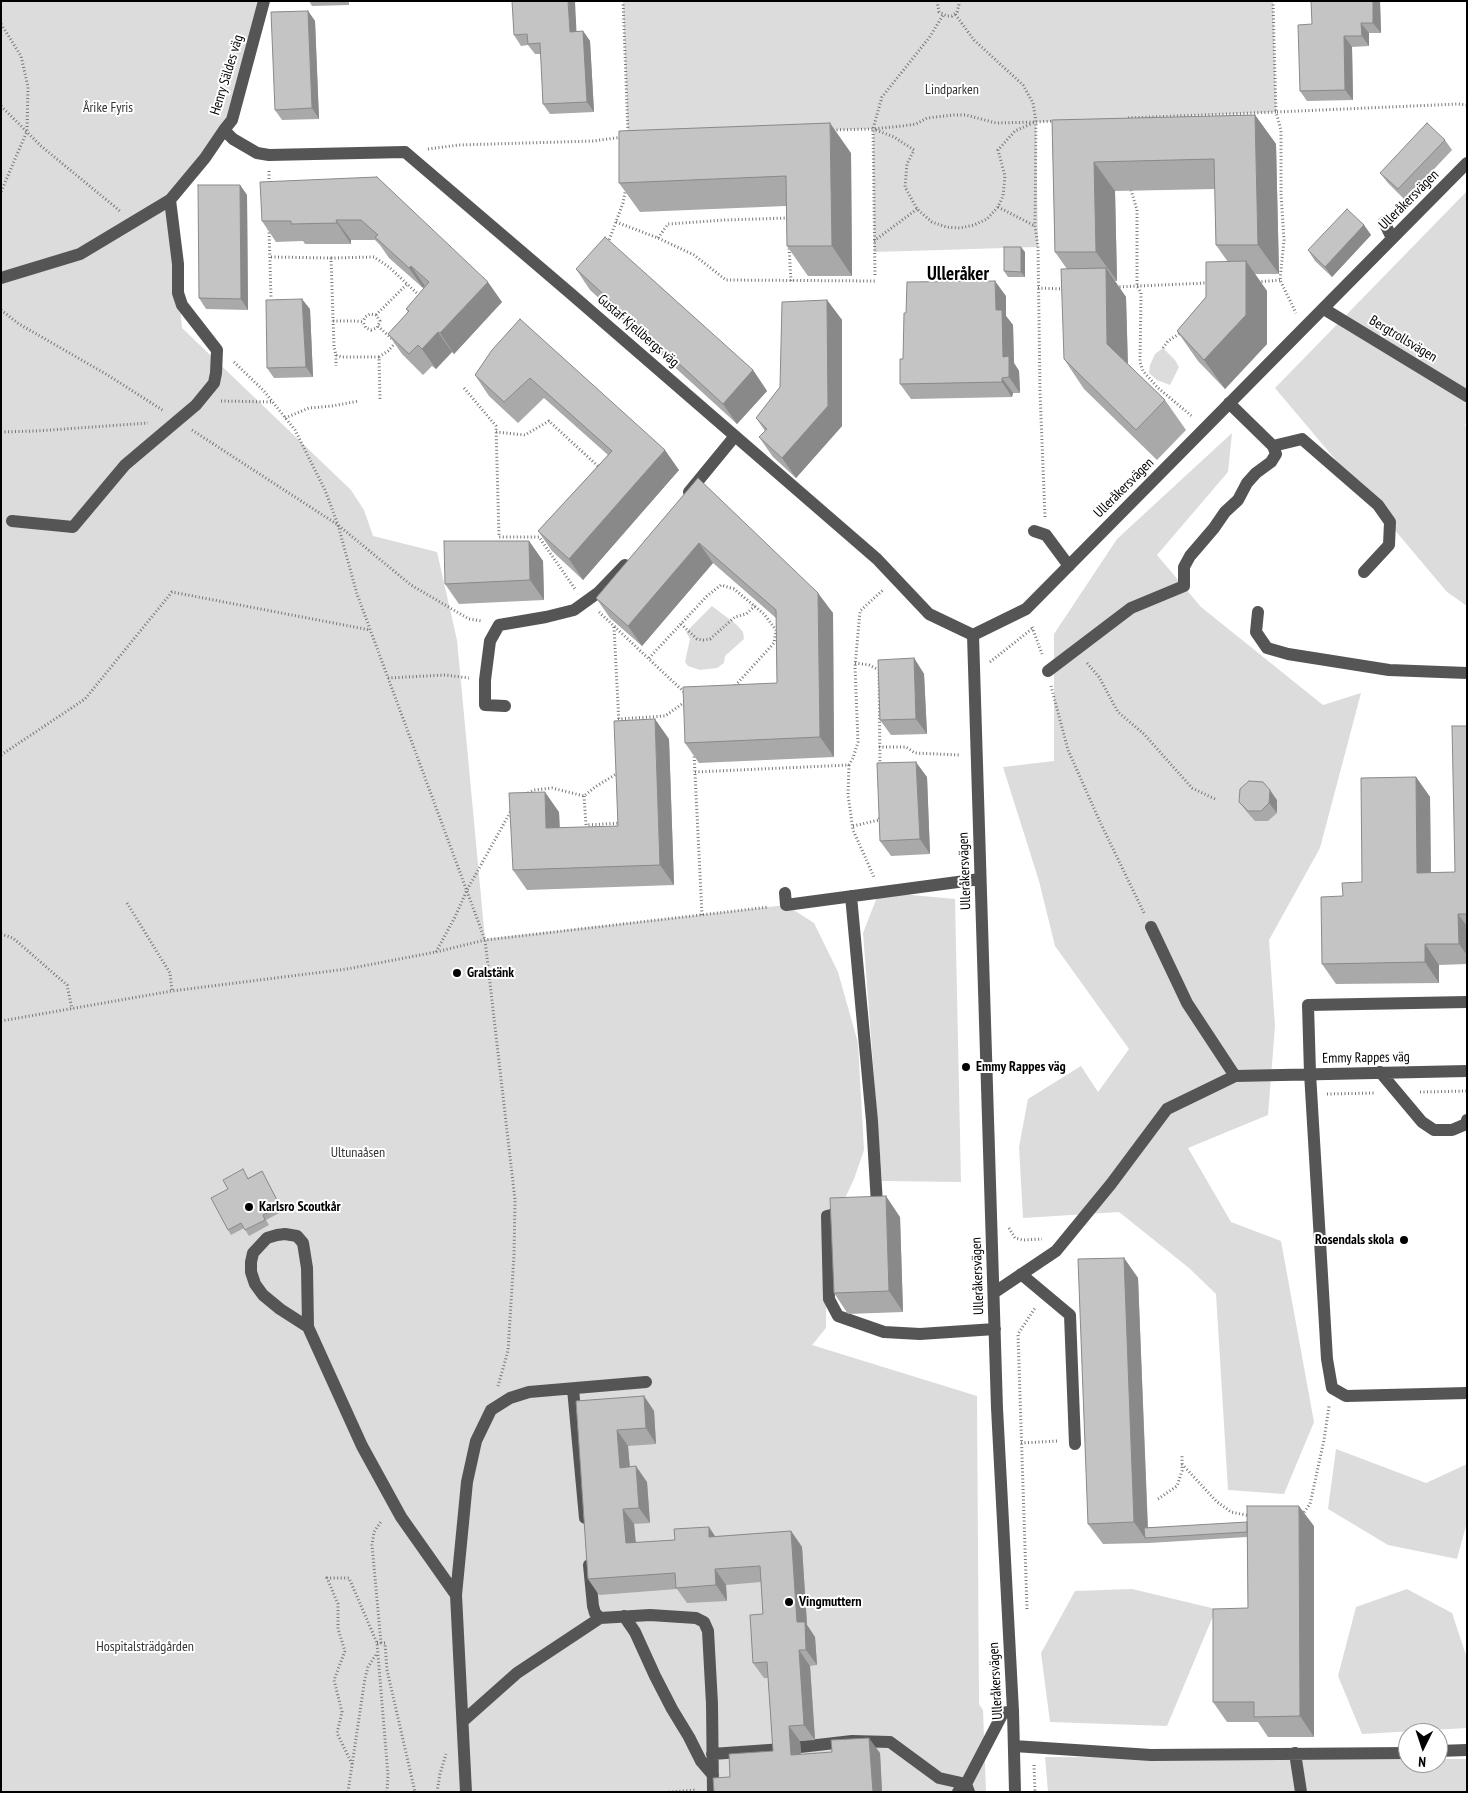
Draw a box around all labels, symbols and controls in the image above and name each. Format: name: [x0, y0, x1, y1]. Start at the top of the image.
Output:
street label: Henry Säldes väg: [207, 33, 247, 117]
park label: Lindparken: [925, 82, 979, 98]
park label: Årike Fyris: [83, 100, 133, 116]
street label: Ulleråkersvägen: [1376, 167, 1442, 233]
district label: Ulleråker: [927, 264, 989, 286]
street label: Gustaf Kjellbergs väg: [594, 291, 682, 371]
street label: Bergtrollsvägen: [1366, 312, 1440, 366]
street label: Ulleråkersvägen: [1091, 455, 1157, 521]
street label: Ulleråkersvägen: [955, 832, 975, 910]
place label: Gralstänk: [467, 965, 514, 981]
marker: Gralstänk: [451, 967, 463, 979]
street label: Emmy Rappes väg: [1322, 1049, 1410, 1067]
place label: Emmy Rappes väg: [976, 1059, 1066, 1075]
marker: Emmy Rappes väg: [960, 1061, 972, 1073]
park label: Ultunaåsen: [331, 1145, 385, 1161]
place label: Karlsro Scoutkår: [259, 1199, 341, 1215]
marker: Karlsro Scoutkår: [243, 1201, 255, 1213]
place label: Rosendals skola: [1315, 1232, 1394, 1248]
marker: Rosendals skola: [1398, 1234, 1410, 1246]
street label: Ulleråkersvägen: [968, 1237, 988, 1315]
place label: Vingmuttern: [799, 1594, 862, 1610]
marker: Vingmuttern: [783, 1596, 795, 1608]
park label: Hospitalsträdgården: [96, 1639, 194, 1655]
street label: Ulleråkersvägen: [986, 1642, 1006, 1720]
north arrow: [1398, 1723, 1448, 1773]
text: N: [1418, 1753, 1426, 1771]

